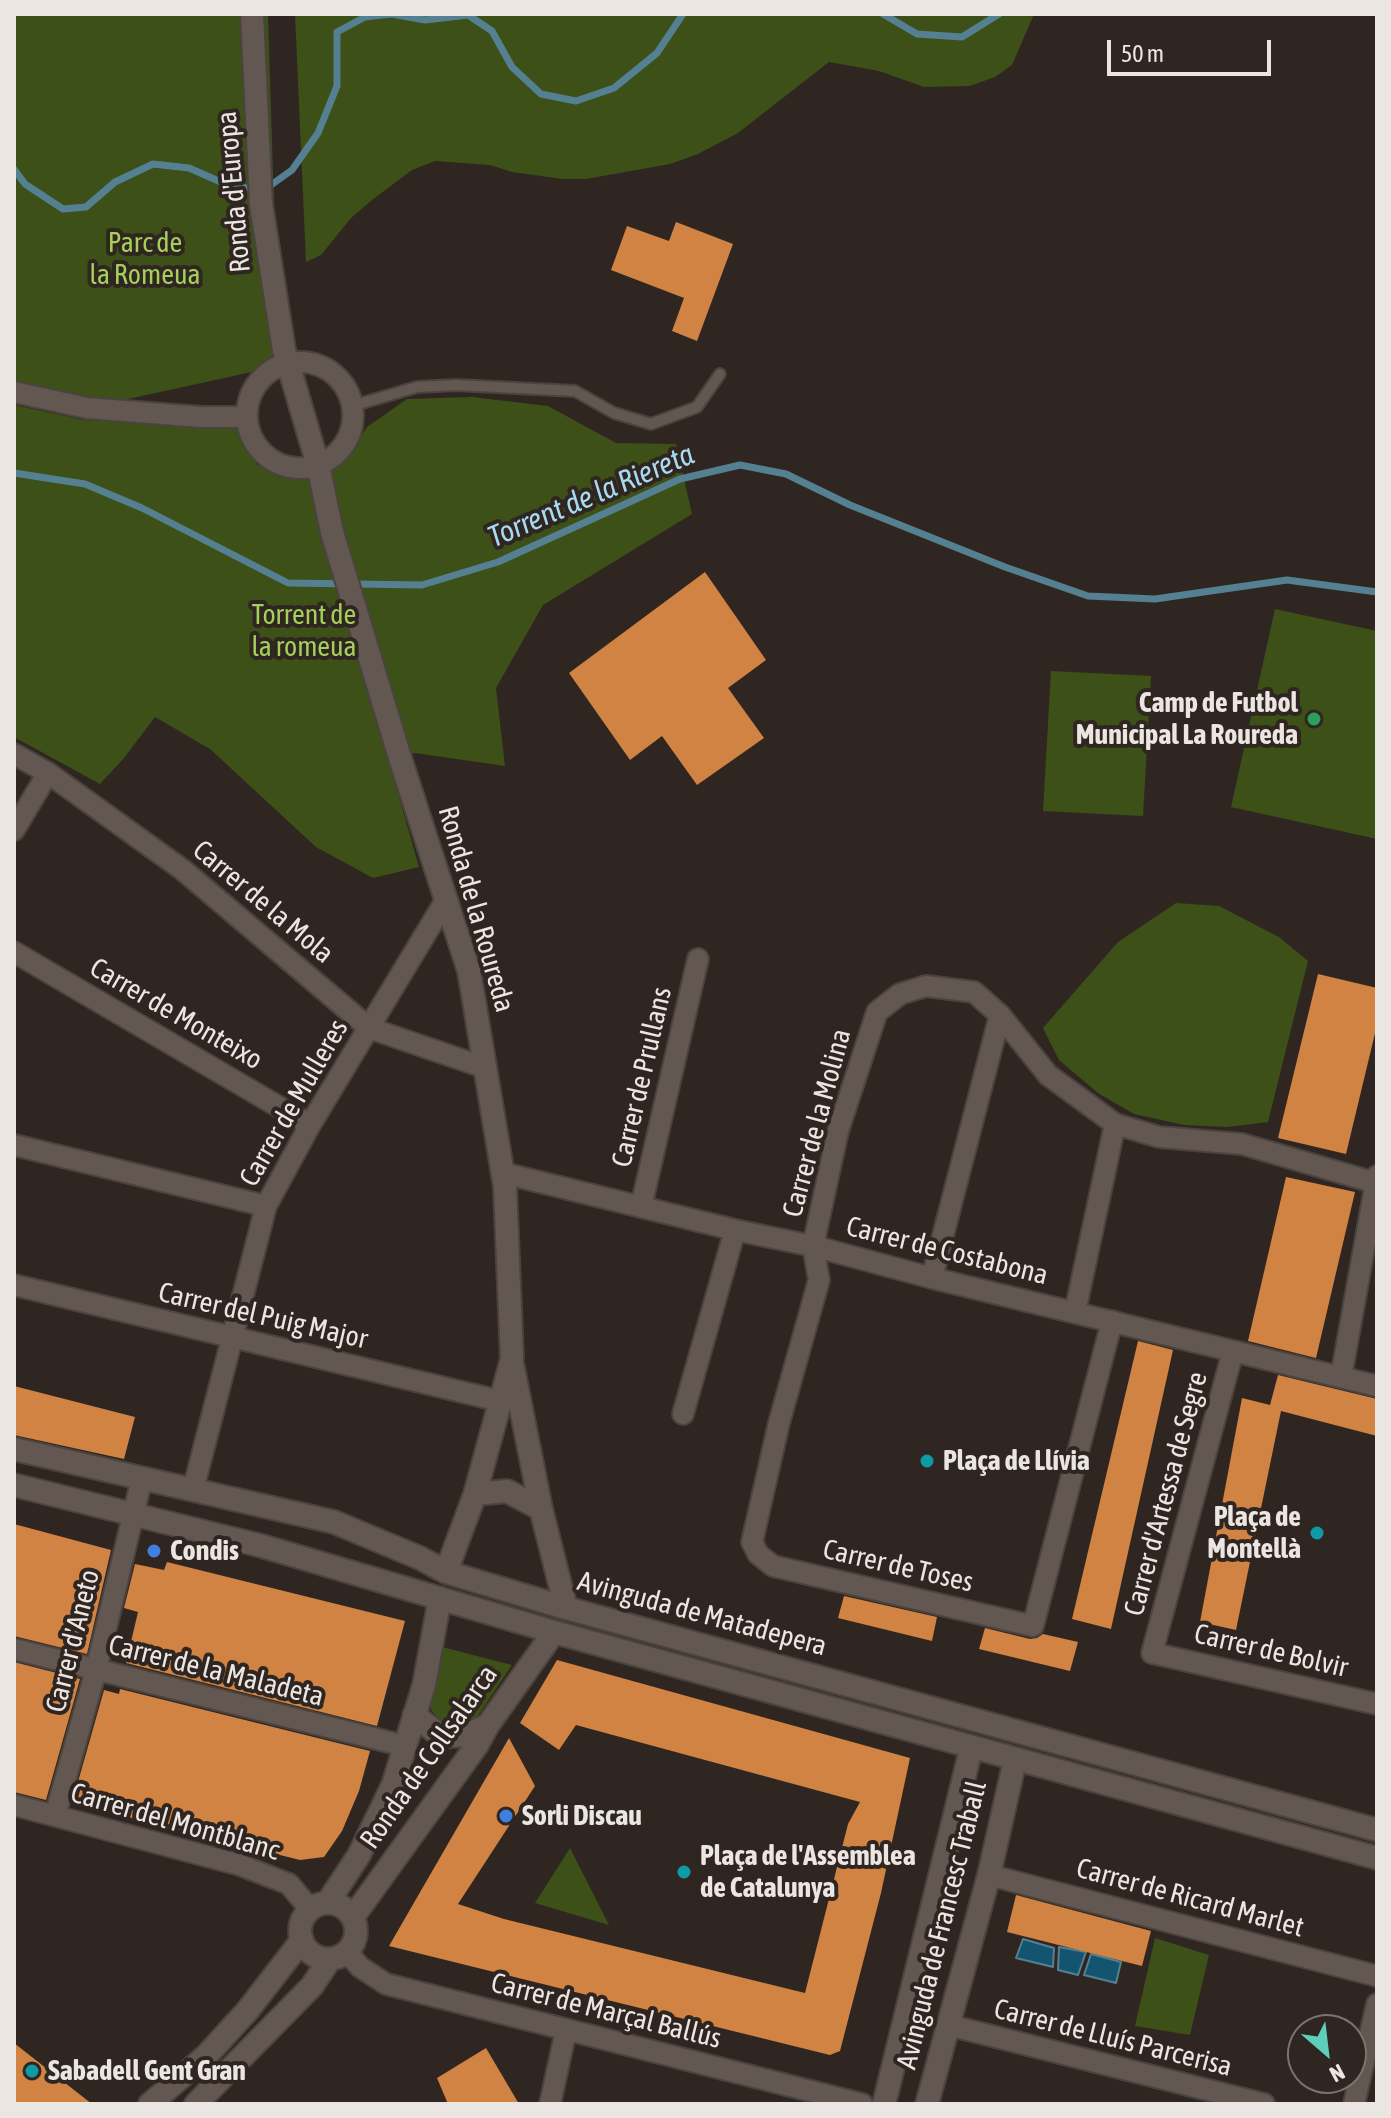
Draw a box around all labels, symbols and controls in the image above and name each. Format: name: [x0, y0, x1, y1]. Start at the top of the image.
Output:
scale bar: [1111, 24, 1275, 74]
text: 50 m: [1121, 40, 1164, 67]
street label: Ronda d'Europa: [210, 110, 258, 274]
park label: Parc de la Romeua: [90, 226, 200, 292]
water label: Torrent de la Riereta: [483, 436, 699, 556]
park label: Torrent de la romeua: [251, 598, 357, 664]
place label: Camp de Futbol Municipal La Roureda: [1076, 686, 1298, 752]
marker: Camp de Futbol Municipal La Roureda: [1305, 710, 1323, 728]
street label: Ronda de la Roureda: [431, 802, 521, 1016]
street label: Carrer de la Mola: [186, 833, 340, 971]
street label: Carrer de Monteixo: [84, 951, 268, 1077]
street label: Carrer de Prullans: [605, 984, 679, 1170]
street label: Carrer de Mulleres: [233, 1014, 355, 1192]
street label: Carrer de la Molina: [776, 1025, 858, 1221]
street label: Carrer de Costabona: [843, 1210, 1051, 1292]
street label: Carrer del Puig Major: [155, 1276, 371, 1356]
street label: Carrer d'Artessa de Segre: [1117, 1368, 1215, 1620]
place label: Plaça de Llívia: [943, 1444, 1090, 1478]
marker: Plaça de Llívia: [918, 1452, 936, 1470]
place label: Plaça de Montellà: [1207, 1500, 1301, 1566]
marker: Plaça de Montellà: [1308, 1524, 1326, 1542]
street label: Carrer de Toses: [820, 1532, 976, 1600]
place label: Condis: [170, 1534, 239, 1568]
marker: Condis: [145, 1542, 163, 1560]
street label: Avinguda de Matadepera: [574, 1565, 830, 1663]
street label: Carrer d'Aneto: [39, 1566, 107, 1716]
street label: Carrer de Bolvir: [1191, 1617, 1351, 1685]
street label: Carrer de la Maladeta: [105, 1628, 327, 1714]
street label: Ronda de Collsalarca: [353, 1659, 505, 1855]
street label: Carrer del Montblanc: [67, 1776, 283, 1868]
street label: Avinguda de Francesc Traball: [890, 1778, 994, 2072]
place label: Sorli Discau: [522, 1799, 642, 1833]
marker: Sorli Discau: [497, 1807, 515, 1825]
place label: Plaça de l'Assemblea de Catalunya: [700, 1839, 916, 1905]
street label: Carrer de Ricard Marlet: [1073, 1852, 1307, 1944]
marker: Plaça de l'Assemblea de Catalunya: [675, 1863, 693, 1881]
street label: Carrer de Marçal Ballús: [487, 1966, 725, 2056]
street label: Carrer de Lluís Parcerisa: [991, 1992, 1235, 2084]
north arrow: [1287, 2014, 1367, 2094]
place label: Sabadell Gent Gran: [48, 2054, 246, 2088]
text: N: [1325, 2059, 1349, 2088]
marker: Sabadell Gent Gran: [23, 2062, 41, 2080]

